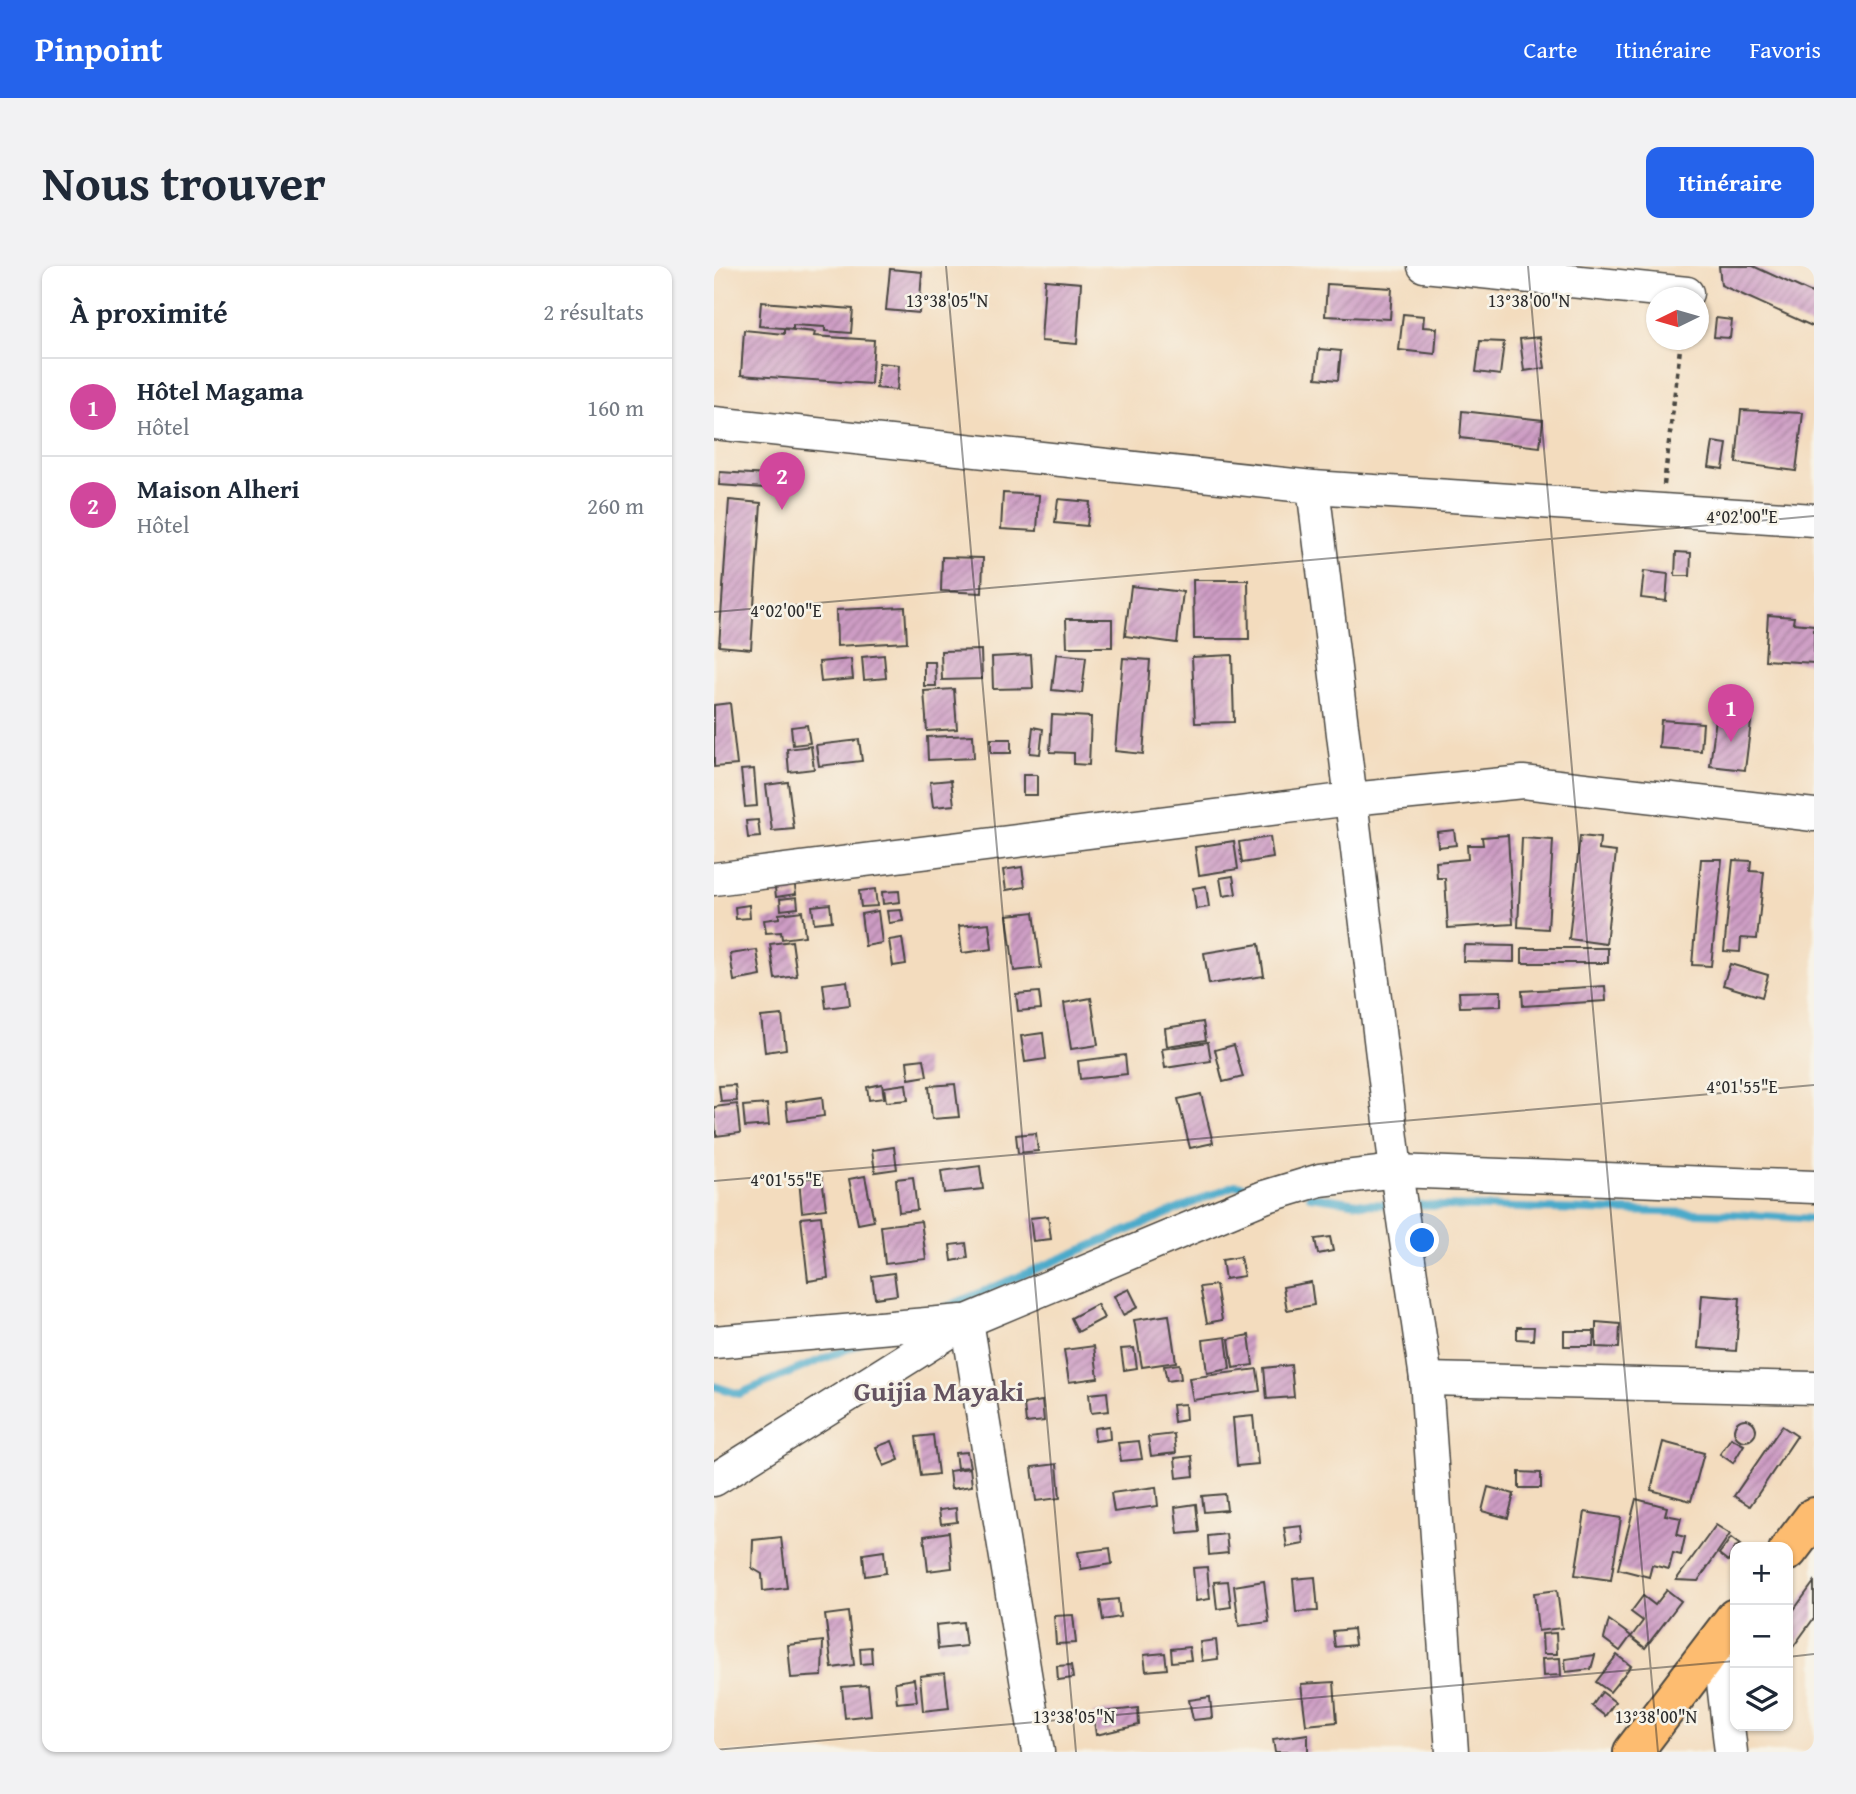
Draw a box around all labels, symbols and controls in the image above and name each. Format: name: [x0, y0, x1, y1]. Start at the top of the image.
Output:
text: Pinpoint: [35, 25, 162, 73]
text: Carte: [1524, 32, 1578, 67]
text: Itinéraire: [1616, 32, 1711, 67]
text: Favoris: [1749, 32, 1821, 67]
text: Nous trouver: [42, 146, 326, 218]
button: Itinéraire: [1646, 147, 1814, 218]
text: 13°38'05"N: [906, 287, 989, 314]
text: 13°38'00"N: [1488, 287, 1571, 314]
north arrow: [1646, 287, 1709, 350]
text: À proximité: [70, 290, 228, 334]
text: 2 résultats: [543, 295, 644, 328]
text: Hôtel Magama: [137, 371, 304, 410]
text: 1: [87, 391, 99, 424]
text: 160 m: [587, 391, 644, 424]
text: Hôtel: [137, 410, 189, 443]
pin: 2: [759, 452, 805, 510]
text: Maison Alheri: [137, 469, 300, 508]
text: 2: [87, 489, 99, 522]
text: 260 m: [587, 489, 644, 522]
text: 4°02'00"E: [1706, 503, 1778, 530]
text: Hôtel: [137, 508, 189, 541]
text: 4°02'00"E: [750, 597, 822, 624]
pin: 1: [1708, 684, 1754, 742]
text: 4°01'55"E: [1706, 1073, 1778, 1100]
text: 4°01'55"E: [750, 1166, 822, 1193]
your location: [1405, 1223, 1439, 1257]
district label: Guijia Mayaki: [854, 1370, 1025, 1411]
map controls: [1730, 1542, 1793, 1731]
button: +: [1730, 1542, 1793, 1605]
button: −: [1730, 1605, 1793, 1668]
button: layers: [1730, 1668, 1793, 1731]
text: 13°38'05"N: [1033, 1703, 1116, 1730]
text: 13°38'00"N: [1615, 1703, 1698, 1730]

